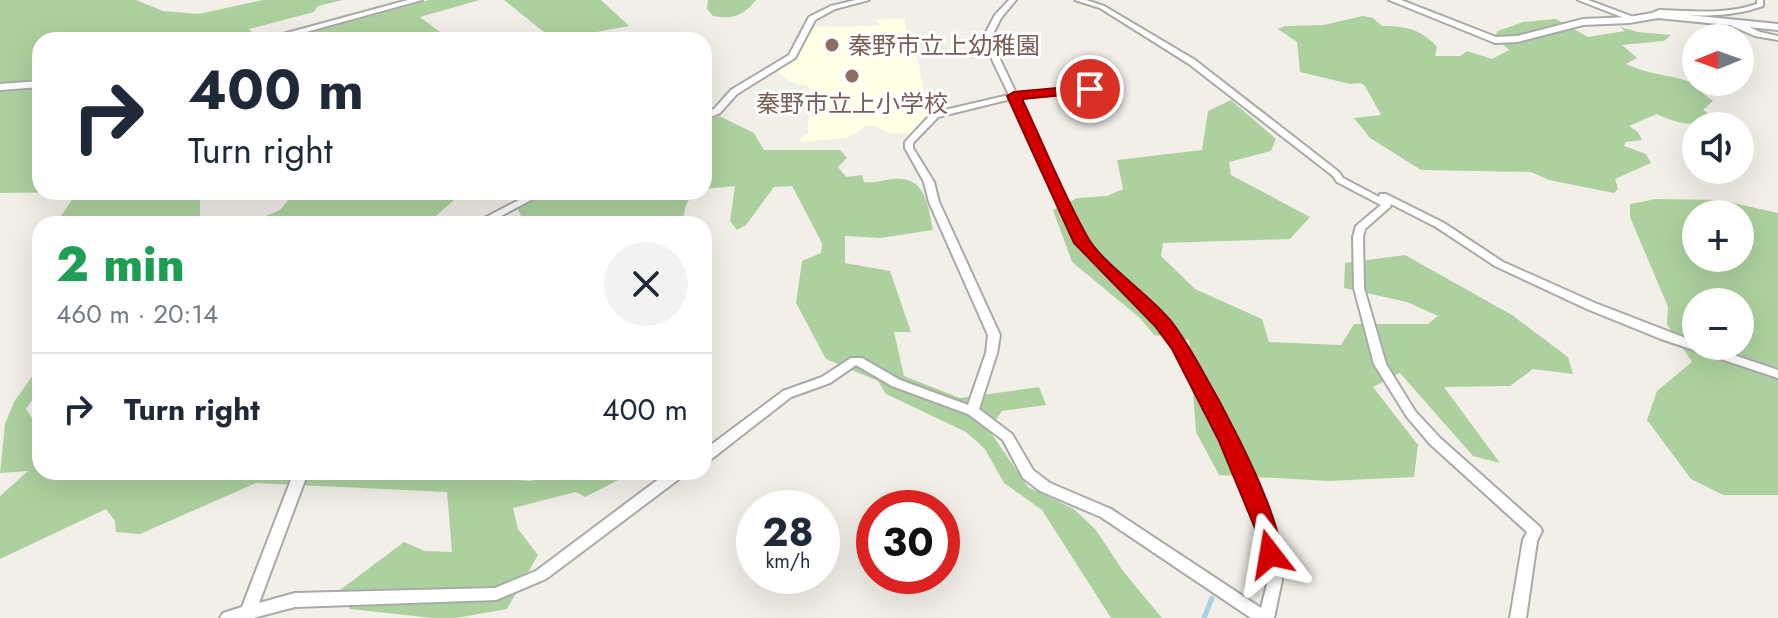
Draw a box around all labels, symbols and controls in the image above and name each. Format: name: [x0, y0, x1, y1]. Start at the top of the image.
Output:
north arrow: [1682, 24, 1754, 96]
map controls: [1682, 24, 1754, 360]
place label: 秦野市立上幼稚園: [848, 28, 1040, 63]
marker: 秦野市立上幼稚園: [823, 36, 841, 54]
text: 400 m: [188, 49, 364, 130]
pin: [1056, 55, 1124, 123]
icon: right: [56, 64, 160, 168]
marker: 秦野市立上小学校: [843, 67, 861, 85]
icon: arrive: [1068, 67, 1112, 111]
place label: 秦野市立上小学校: [756, 86, 948, 121]
button: sound: [1682, 112, 1754, 184]
text: Turn right: [188, 124, 333, 176]
button: +: [1682, 200, 1754, 272]
text: 2 min: [56, 230, 185, 299]
button: close: [604, 242, 688, 326]
button: −: [1682, 288, 1754, 360]
text: 460 m · 20:14: [56, 295, 218, 333]
icon: right: [56, 387, 100, 431]
text: Turn right: [124, 388, 260, 431]
text: 400 m: [602, 388, 688, 431]
speed limit sign: 30: [856, 490, 960, 594]
text: 28: [762, 503, 814, 561]
position arrow: [1228, 512, 1312, 596]
text: km/h: [765, 547, 811, 576]

